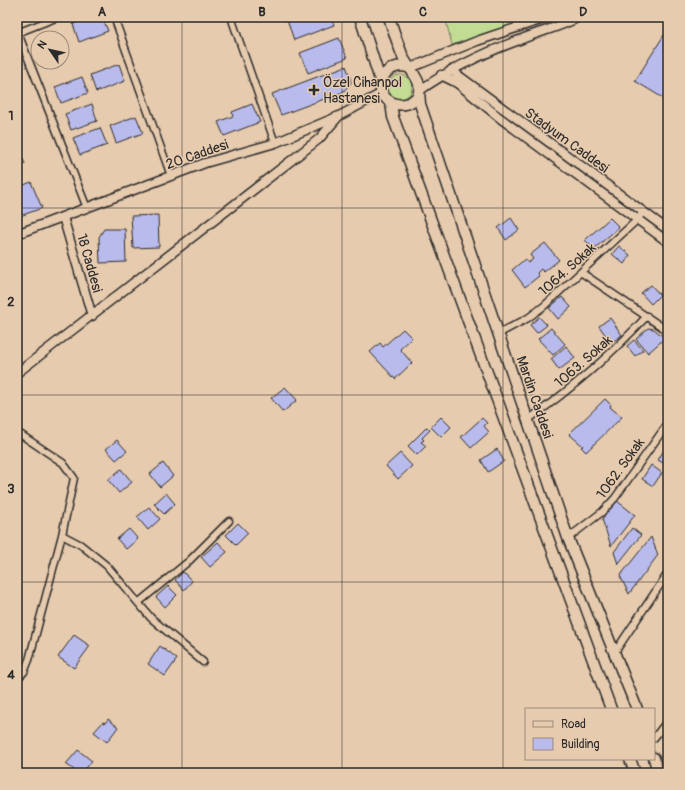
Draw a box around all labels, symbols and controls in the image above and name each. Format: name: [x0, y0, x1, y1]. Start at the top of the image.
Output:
text: A: [98, 4, 107, 20]
text: B: [258, 4, 266, 20]
text: C: [419, 4, 427, 20]
text: D: [579, 4, 587, 20]
north arrow: [30, 30, 70, 70]
text: N: [35, 38, 50, 51]
place label: Özel Cihanpol Hastanesi: [323, 73, 402, 107]
marker: Özel Cihanpol Hastanesi: [308, 84, 320, 96]
street label: Stadyum Caddesi: [521, 104, 613, 177]
text: 1: [8, 108, 14, 124]
street label: 20 Caddesi: [164, 136, 231, 173]
street label: 18 Caddesi: [73, 232, 106, 295]
street label: 1064. Sokak: [535, 239, 600, 300]
text: 2: [7, 294, 15, 310]
street label: 1063. Sokak: [551, 332, 616, 391]
street label: Mardin Caddesi: [512, 354, 557, 441]
street label: 1062. Sokak: [593, 434, 648, 502]
text: 3: [7, 481, 15, 497]
text: 4: [7, 667, 15, 683]
legend: [525, 708, 655, 760]
text: Road: [561, 717, 586, 732]
text: Building: [561, 737, 600, 752]

